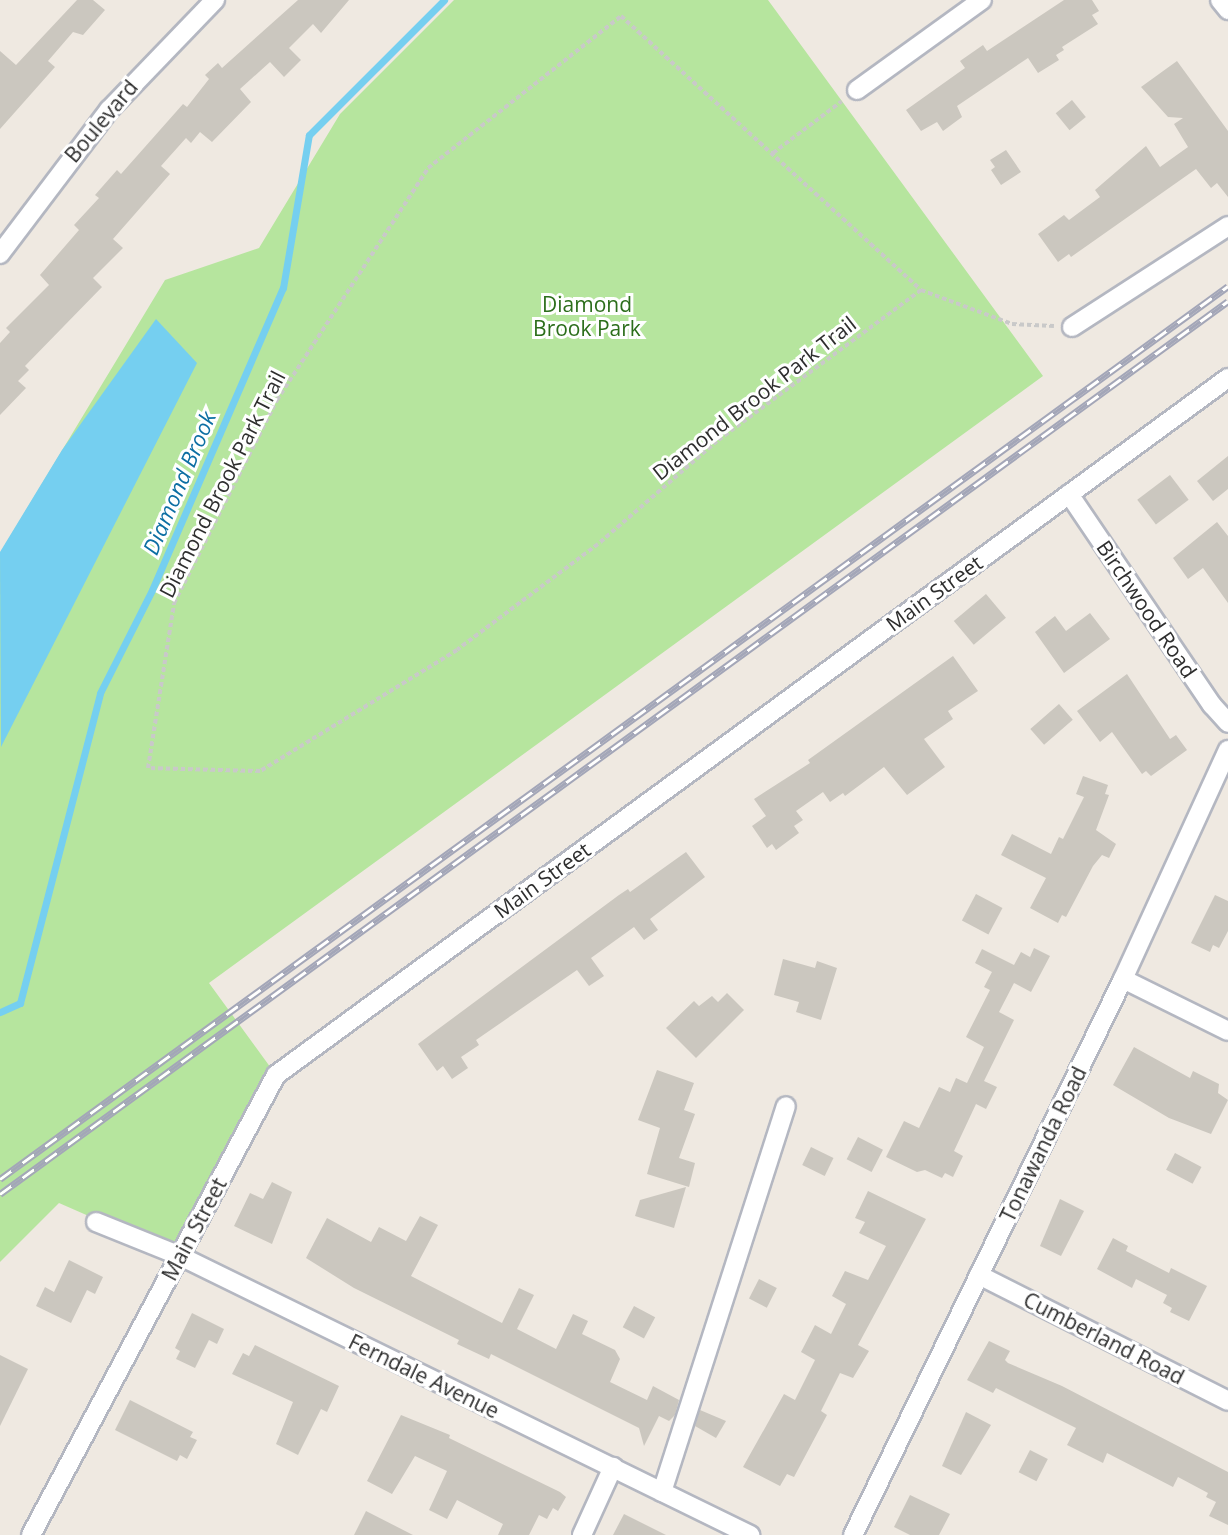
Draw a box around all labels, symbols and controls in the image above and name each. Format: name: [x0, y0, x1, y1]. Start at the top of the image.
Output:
street label: Boulevard: [59, 75, 143, 167]
park label: Diamond Brook Park: [533, 291, 641, 341]
street label: Diamond Brook Park Trail: [647, 311, 861, 485]
street label: Diamond Brook Park Trail: [154, 366, 290, 602]
water label: Diamond Brook: [137, 408, 221, 558]
street label: Birchwood Road: [1092, 535, 1202, 683]
street label: Main Street: [881, 550, 987, 636]
street label: Main Street: [489, 837, 595, 923]
street label: Tonawanda Road: [994, 1062, 1092, 1226]
street label: Main Street: [156, 1173, 232, 1285]
street label: Cumberland Road: [1019, 1287, 1189, 1389]
street label: Ferndale Avenue: [345, 1329, 503, 1423]

